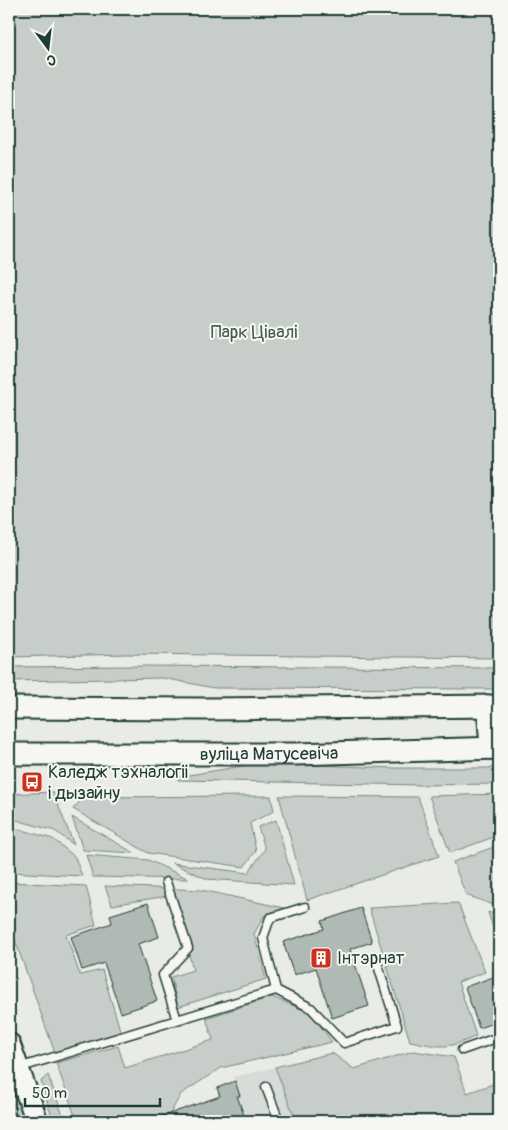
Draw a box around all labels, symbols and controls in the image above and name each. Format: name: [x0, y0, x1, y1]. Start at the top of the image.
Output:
north arrow: [22, 22, 72, 72]
text: С: [45, 51, 58, 69]
park label: Парк Цівалі: [211, 321, 297, 344]
street label: вуліца Матусевіча: [200, 742, 339, 766]
place label: Каледж тэхналогіі і дызайну: [48, 761, 188, 805]
bus stop icon: Каледж тэхналогіі і дызайну: [20, 770, 44, 794]
building icon: Інтэрнат: [309, 946, 333, 970]
place label: Інтэрнат: [337, 947, 405, 970]
scale bar: [25, 1075, 160, 1107]
text: 50 m: [32, 1084, 67, 1103]

